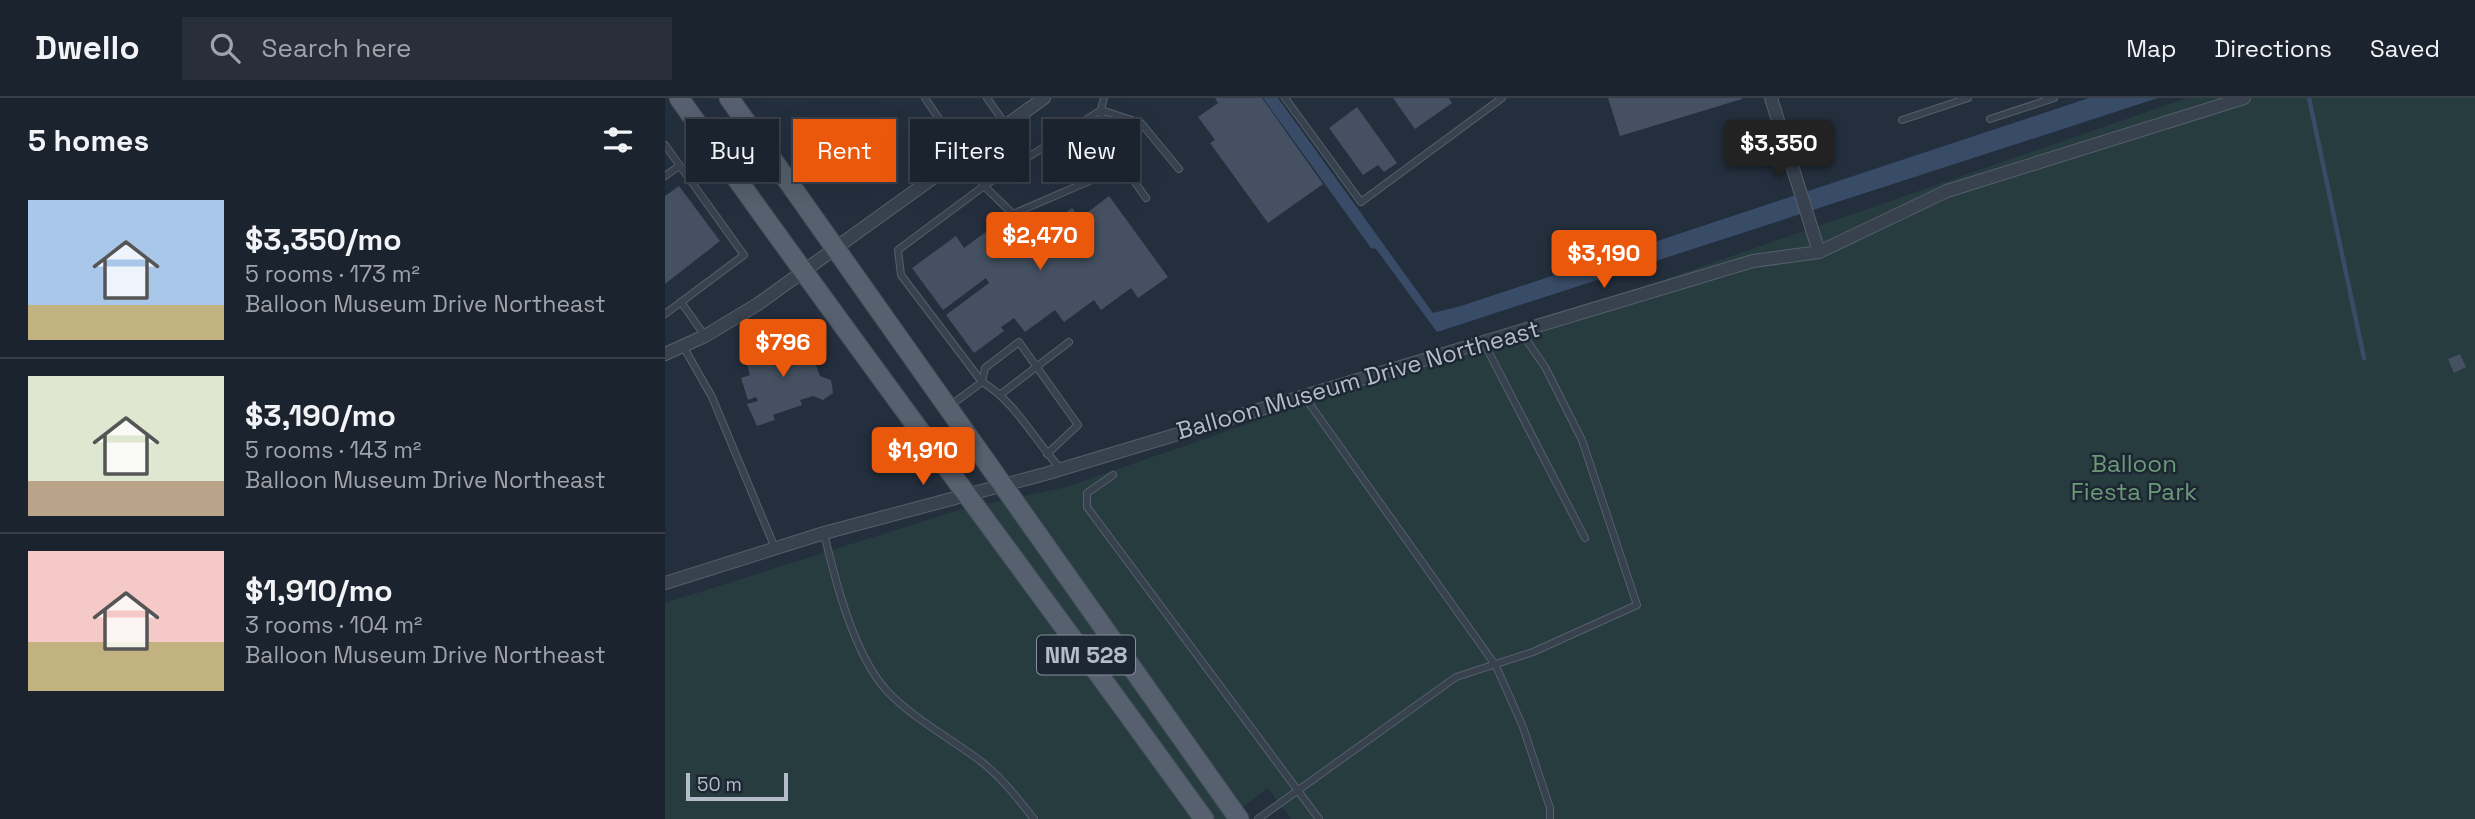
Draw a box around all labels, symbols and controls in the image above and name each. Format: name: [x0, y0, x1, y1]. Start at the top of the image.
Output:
search box: [182, 17, 672, 80]
text: Dwello: [35, 27, 140, 69]
icon: search: [206, 29, 244, 67]
text: Search here: [262, 31, 411, 65]
text: Map: [2126, 33, 2176, 64]
text: Directions: [2214, 33, 2332, 64]
text: Saved: [2370, 33, 2440, 64]
chip: Buy: [686, 119, 779, 182]
chip: Rent: [793, 119, 896, 182]
chip: Filters: [910, 119, 1029, 182]
chip: New: [1043, 119, 1140, 182]
pin: $3,350: [1722, 120, 1836, 180]
text: 5 homes: [28, 121, 149, 160]
icon: filters: [599, 121, 637, 159]
text: $3,350: [1740, 128, 1818, 158]
pin: $2,470: [983, 212, 1097, 272]
text: $3,350/mo: [245, 220, 402, 259]
text: $2,470: [1002, 220, 1078, 250]
icon: home: [84, 228, 168, 312]
pin: $3,190: [1547, 230, 1661, 290]
text: $3,190: [1567, 238, 1641, 268]
text: 5 rooms · 173 m²: [245, 259, 420, 289]
text: Balloon Museum Drive Northeast: [245, 289, 606, 319]
street label: Balloon Museum Drive Northeast: [1173, 313, 1543, 446]
pin: $796: [742, 320, 824, 379]
text: $796: [755, 327, 811, 357]
text: $3,190/mo: [245, 396, 396, 435]
icon: home: [84, 404, 168, 488]
pin: $1,910: [866, 428, 980, 487]
text: 5 rooms · 143 m²: [245, 435, 421, 465]
text: $1,910: [888, 435, 958, 465]
park label: Balloon Fiesta Park: [2071, 448, 2197, 507]
text: Balloon Museum Drive Northeast: [245, 465, 606, 495]
text: $1,910/mo: [245, 571, 393, 610]
icon: home: [84, 579, 168, 663]
text: 3 rooms · 104 m²: [245, 610, 422, 640]
road number: NM 528: [1037, 636, 1135, 674]
text: Balloon Museum Drive Northeast: [245, 640, 606, 670]
scale bar: [686, 770, 787, 802]
text: 50 m: [697, 772, 742, 797]

